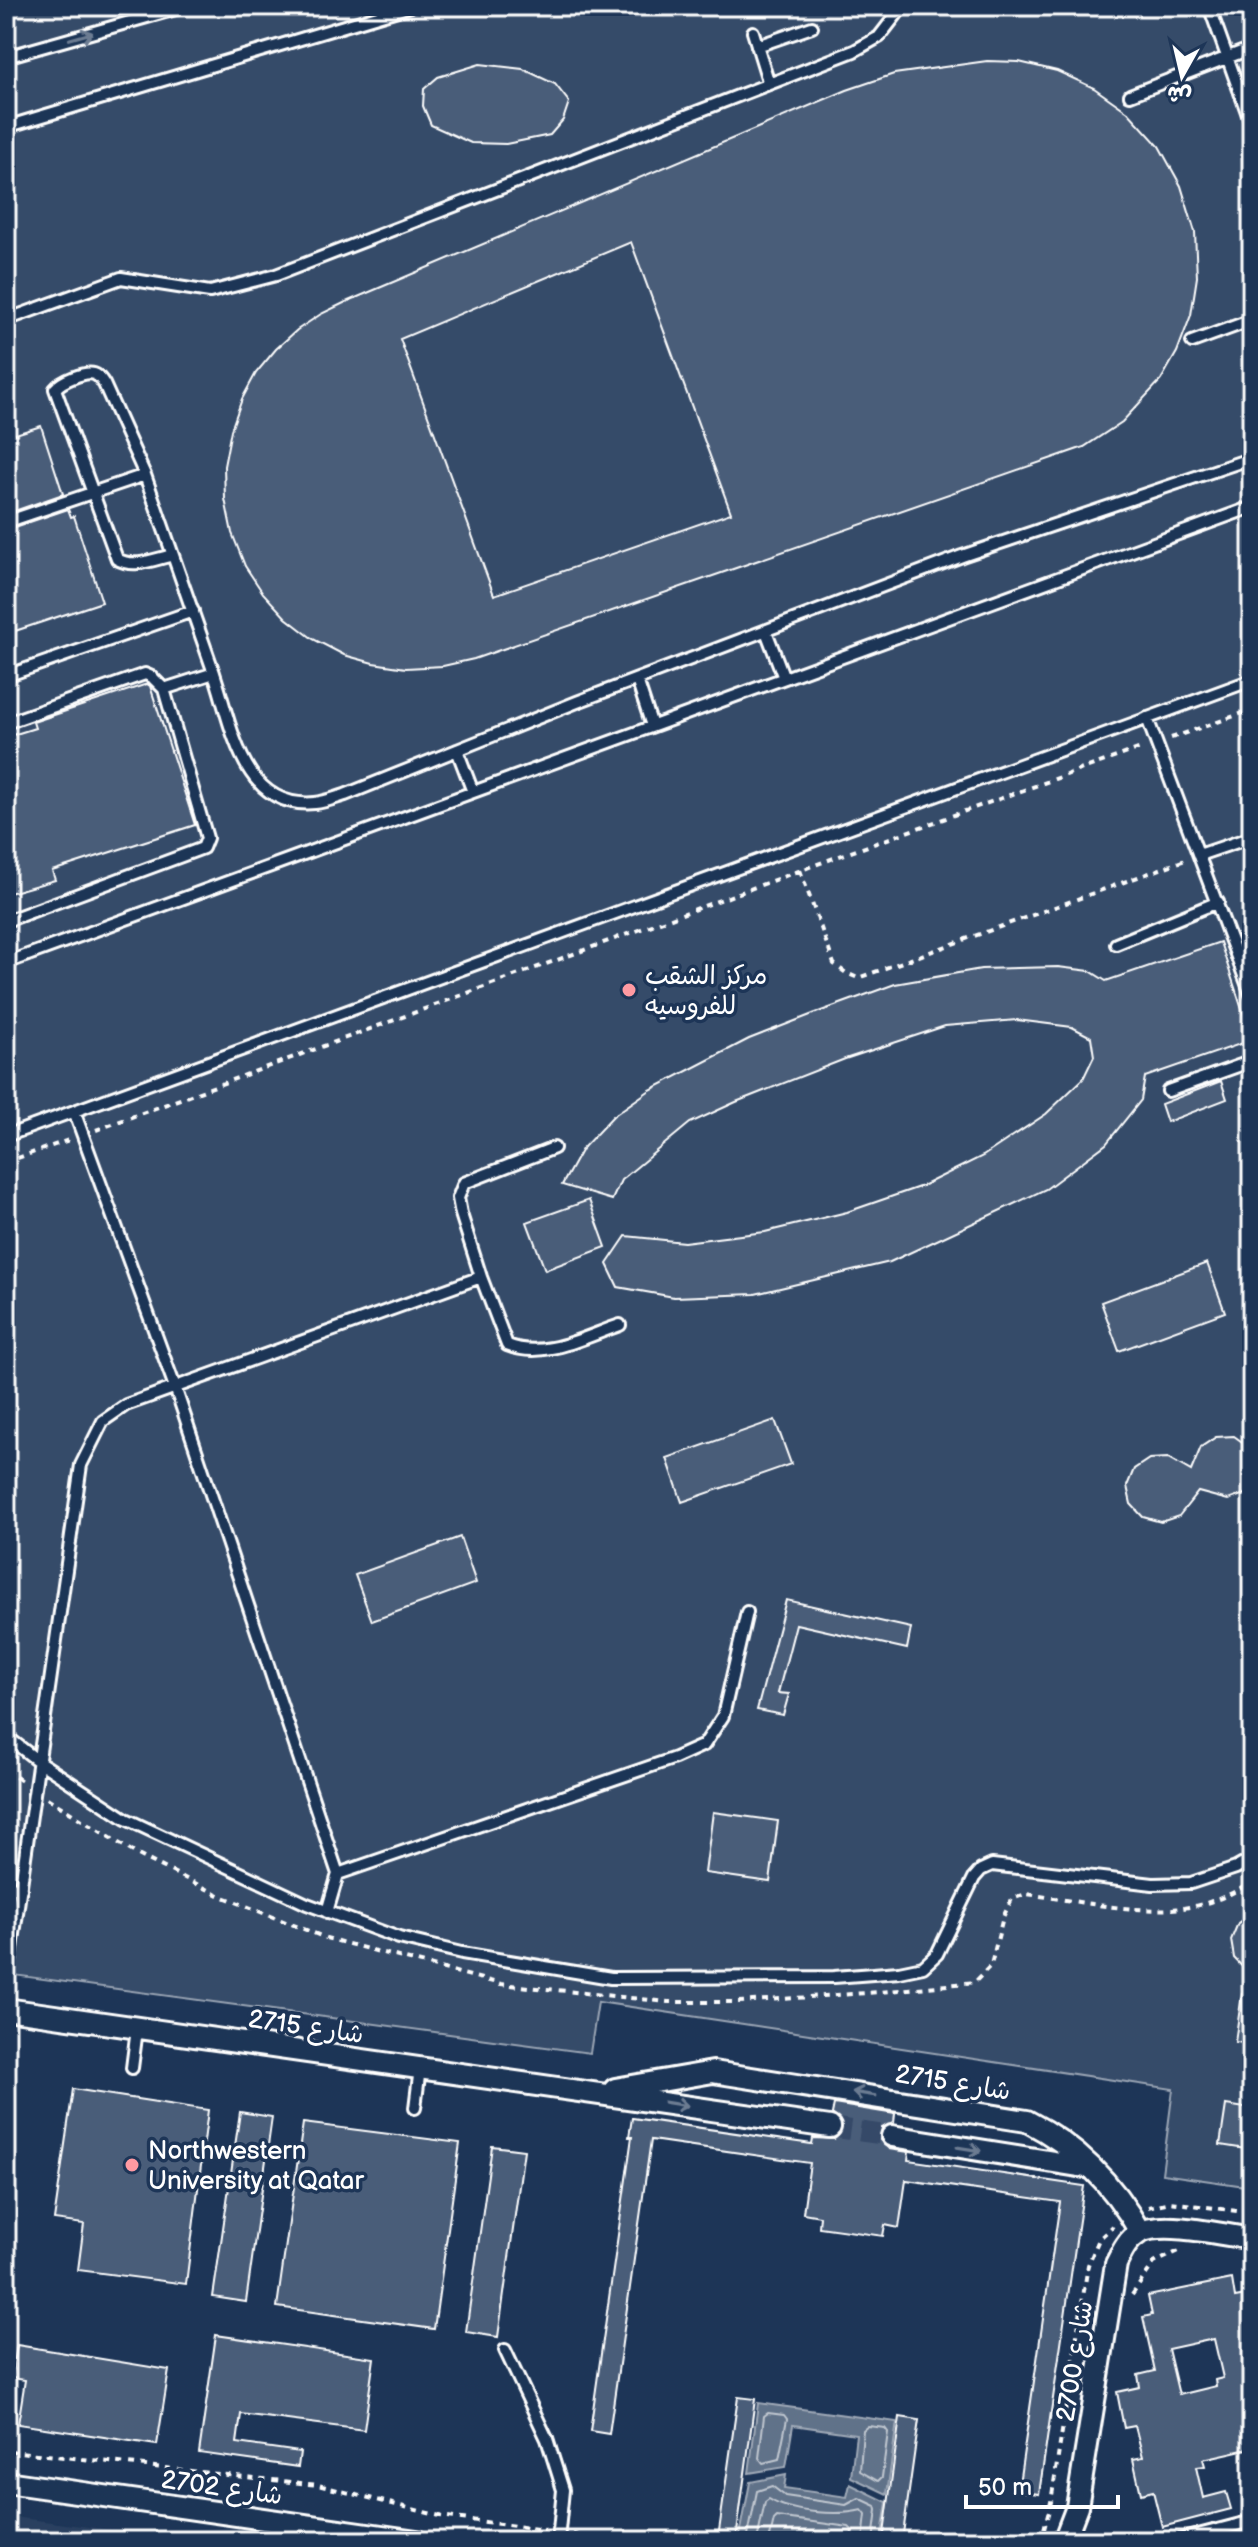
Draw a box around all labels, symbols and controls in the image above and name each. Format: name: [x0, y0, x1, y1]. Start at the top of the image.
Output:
one-way arrow: [68, 28, 93, 42]
north arrow: [1142, 36, 1222, 116]
text: ش: [1166, 79, 1193, 109]
place label: مركز الشقب للفروسيه: [645, 961, 767, 1022]
marker: مركز الشقب للفروسيه: [620, 981, 638, 999]
street label: شارع 2715: [246, 2004, 366, 2052]
street label: شارع 2715: [893, 2059, 1013, 2109]
one-way arrow: [852, 2086, 877, 2101]
one-way arrow: [663, 2097, 688, 2112]
place label: Northwestern University at Qatar: [148, 2136, 364, 2197]
one-way arrow: [956, 2142, 981, 2157]
marker: Northwestern University at Qatar: [123, 2156, 141, 2174]
street label: شارع 2700: [1051, 2299, 1101, 2424]
scale bar: [966, 2459, 1118, 2509]
street label: شارع 2702: [159, 2465, 284, 2513]
text: 50 m: [978, 2473, 1032, 2502]

